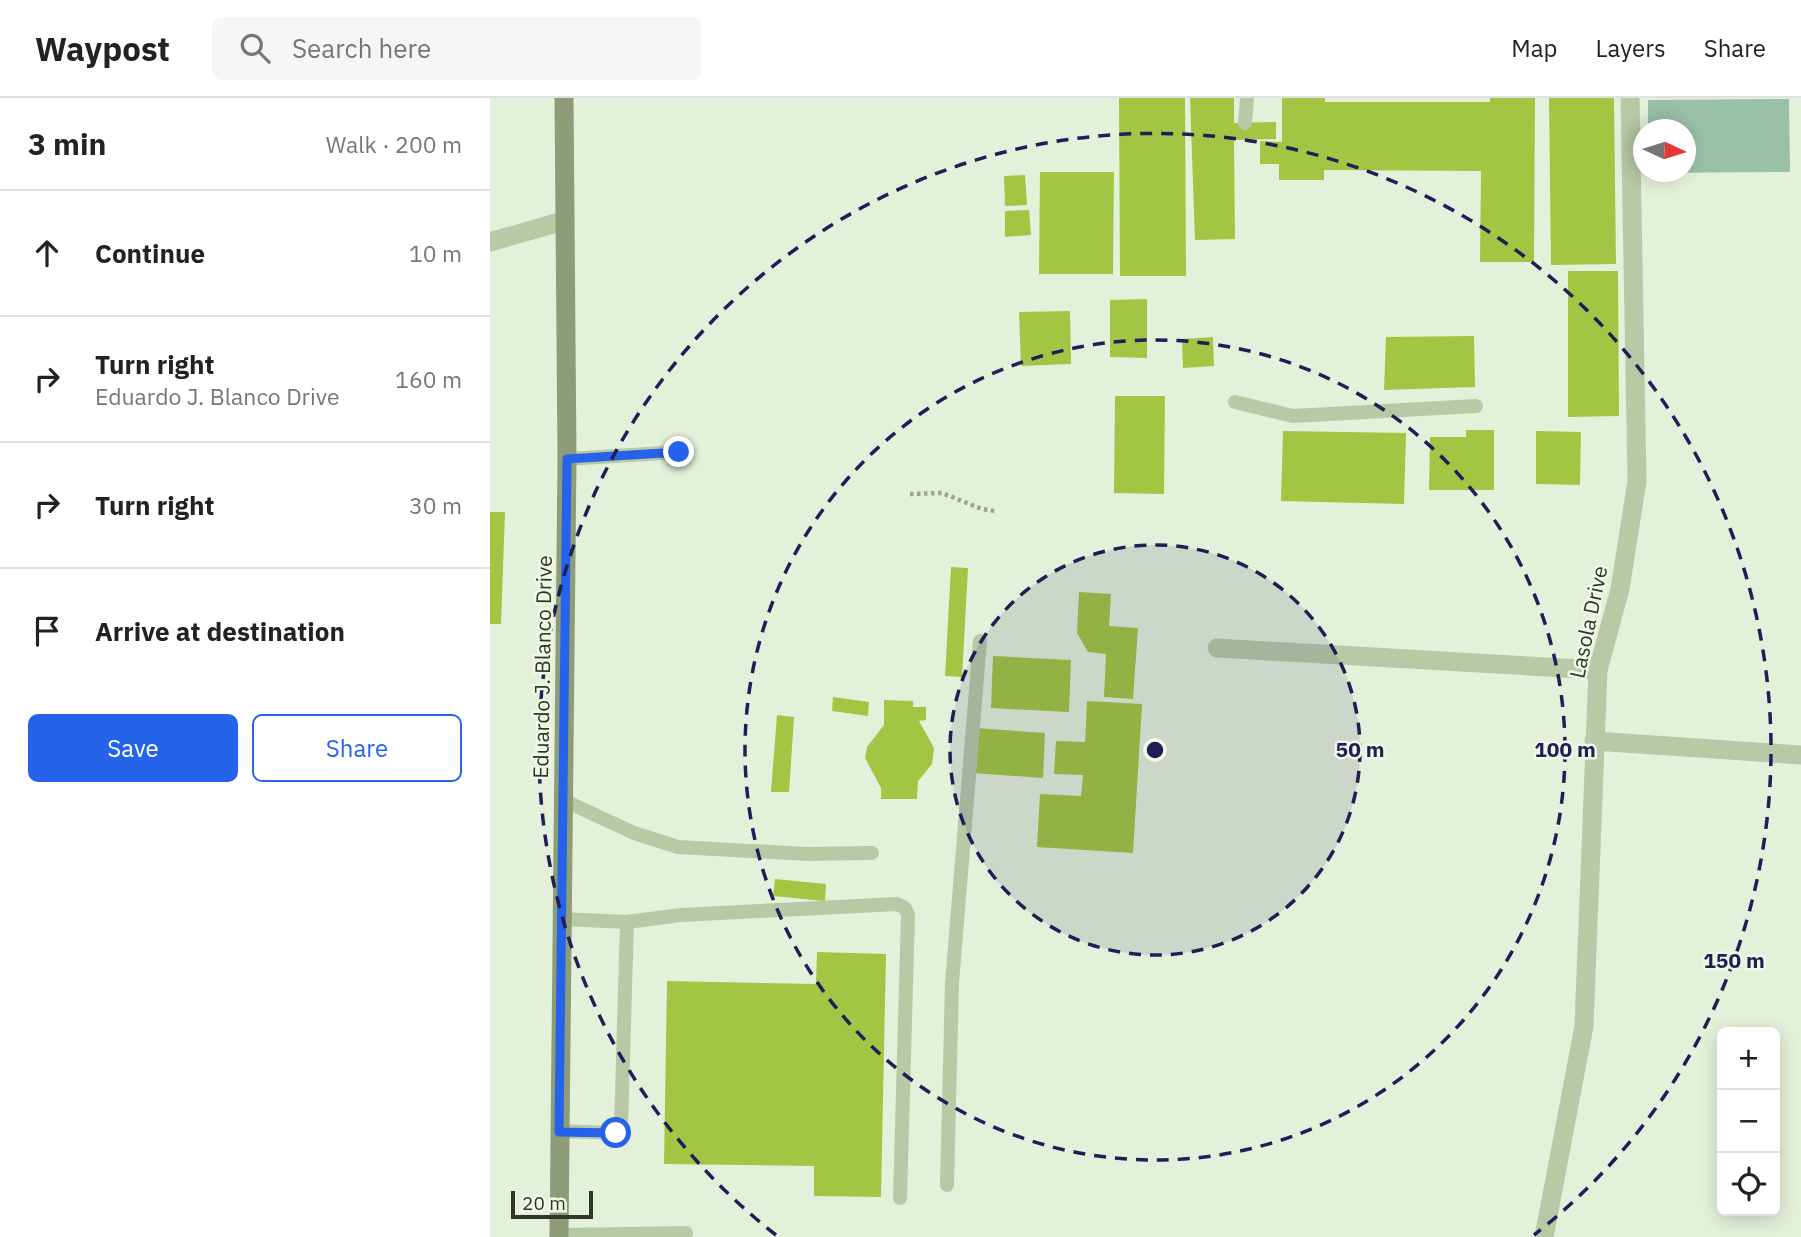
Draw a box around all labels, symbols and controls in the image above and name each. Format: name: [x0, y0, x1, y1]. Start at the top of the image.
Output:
search box: [212, 17, 702, 80]
text: Waypost: [35, 27, 170, 70]
icon: search: [236, 29, 274, 67]
text: Search here: [292, 31, 431, 65]
text: Map: [1511, 32, 1558, 64]
text: Layers: [1596, 32, 1666, 64]
text: Share: [1704, 32, 1766, 64]
north arrow: [1633, 119, 1696, 182]
text: 3 min: [28, 124, 106, 163]
text: Walk · 200 m: [326, 129, 462, 159]
icon: ahead: [28, 234, 66, 272]
text: Continue: [95, 236, 205, 270]
text: 10 m: [409, 238, 462, 268]
text: Turn right: [95, 347, 214, 381]
icon: right: [28, 360, 66, 398]
text: 160 m: [395, 364, 462, 394]
text: Eduardo J. Blanco Drive: [95, 381, 340, 411]
route end: [663, 436, 694, 467]
icon: right: [28, 486, 66, 524]
text: Turn right: [95, 488, 214, 522]
text: 30 m: [409, 490, 462, 520]
street label: Eduardo J. Blanco Drive: [526, 555, 558, 779]
street label: Lasola Drive: [1562, 563, 1614, 681]
icon: arrive: [28, 612, 66, 650]
text: Arrive at destination: [95, 614, 345, 648]
button: Save: [28, 714, 238, 782]
button: Share: [252, 714, 462, 782]
text: 50 m: [1336, 735, 1384, 763]
text: 100 m: [1534, 735, 1596, 763]
centre of rings: [1143, 738, 1167, 762]
text: 150 m: [1703, 946, 1765, 974]
map controls: [1717, 1027, 1780, 1216]
button: +: [1717, 1027, 1780, 1090]
button: −: [1717, 1090, 1780, 1153]
route start: [600, 1117, 631, 1148]
button: locate: [1717, 1153, 1780, 1216]
scale bar: [511, 1188, 593, 1220]
text: 20 m: [522, 1191, 566, 1215]

